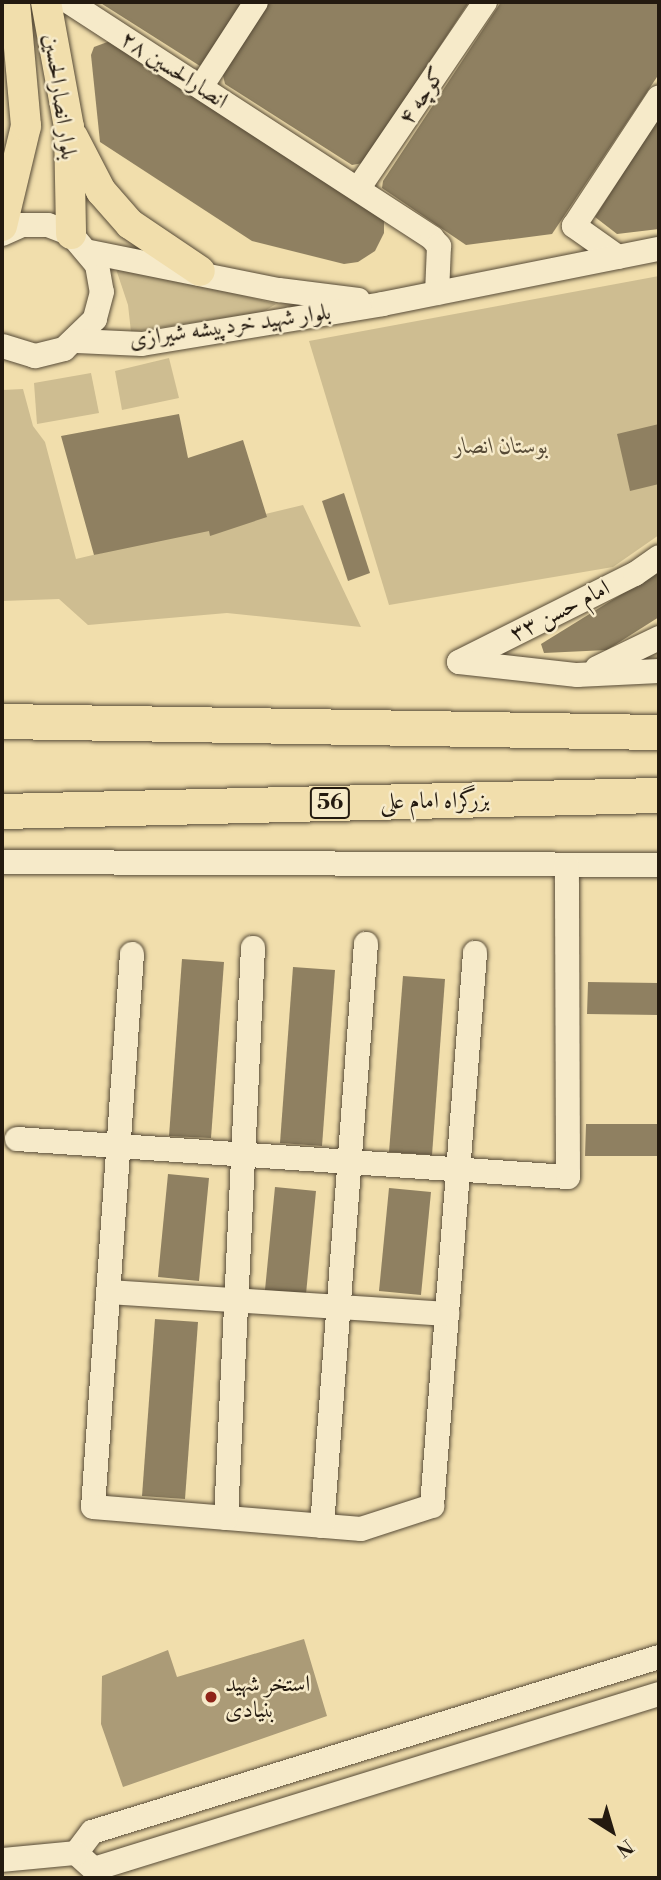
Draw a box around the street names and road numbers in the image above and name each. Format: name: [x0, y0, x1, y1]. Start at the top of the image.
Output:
street label: انصارالحسین ۲۸: [115, 25, 233, 115]
street label: بلوار انصارالحسین: [38, 32, 82, 162]
street label: کوچه ۴: [393, 62, 451, 130]
street label: بلوار شهید خردپیشه شیرازی: [127, 298, 333, 354]
street label: امام حسن ۳۳: [506, 574, 614, 648]
road number: 56: [309, 786, 351, 820]
street label: بزرگراه امام علی: [380, 786, 490, 816]

